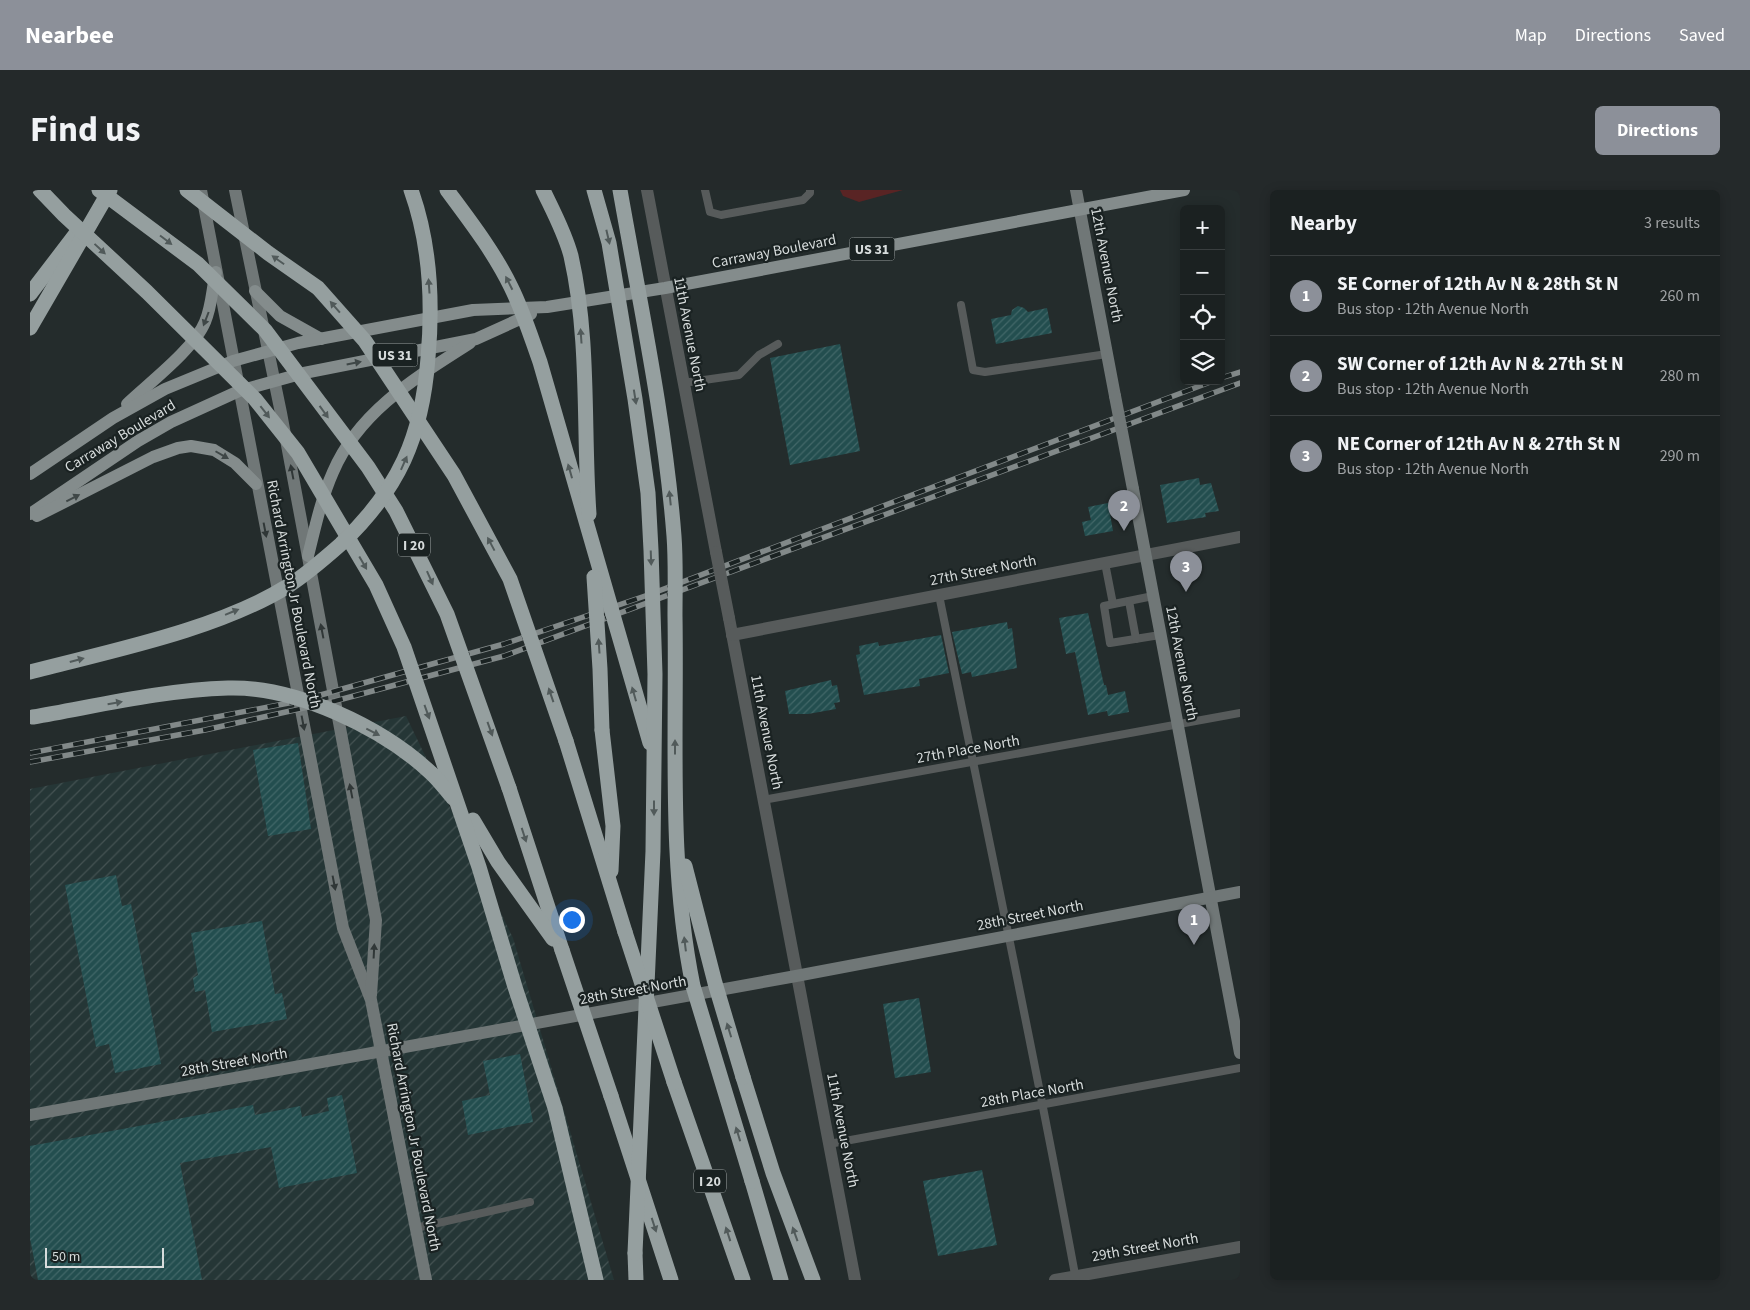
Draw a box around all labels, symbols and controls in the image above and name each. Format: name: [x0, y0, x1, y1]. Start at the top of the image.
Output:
text: Nearbee: [25, 18, 114, 53]
text: Map: [1515, 23, 1547, 48]
text: Directions: [1575, 23, 1651, 48]
text: Saved: [1679, 23, 1725, 48]
text: Find us: [30, 105, 140, 155]
button: Directions: [1595, 106, 1720, 155]
map controls: [1180, 205, 1225, 385]
button: +: [1180, 205, 1225, 250]
street label: 12th Avenue North: [1085, 206, 1128, 324]
text: Nearby: [1290, 208, 1357, 238]
text: 3 results: [1644, 212, 1700, 234]
one-way arrow: [604, 229, 612, 244]
street label: Carraway Boulevard: [710, 229, 838, 274]
one-way arrow: [159, 235, 173, 245]
road number: US 31: [850, 238, 894, 260]
one-way arrow: [94, 243, 106, 255]
button: −: [1180, 250, 1225, 295]
one-way arrow: [271, 255, 285, 265]
text: SE Corner of 12th Av N & 28th St N: [1337, 271, 1619, 298]
street label: 11th Avenue North: [668, 275, 711, 393]
one-way arrow: [505, 276, 513, 290]
one-way arrow: [425, 278, 433, 294]
text: 1: [1302, 285, 1310, 307]
text: 260 m: [1660, 285, 1700, 307]
button: locate: [1180, 295, 1225, 340]
text: Bus stop · 12th Avenue North: [1337, 298, 1529, 320]
one-way arrow: [330, 301, 341, 313]
one-way arrow: [201, 312, 209, 326]
one-way arrow: [577, 328, 585, 344]
button: layers: [1180, 340, 1225, 385]
road number: US 31: [372, 344, 418, 366]
text: SW Corner of 12th Av N & 27th St N: [1337, 351, 1624, 378]
one-way arrow: [346, 359, 361, 367]
text: 2: [1302, 365, 1310, 387]
text: 280 m: [1660, 365, 1700, 387]
text: Bus stop · 12th Avenue North: [1337, 378, 1529, 400]
one-way arrow: [631, 389, 639, 405]
street label: Carraway Boulevard: [61, 395, 180, 478]
one-way arrow: [260, 405, 271, 418]
one-way arrow: [319, 405, 330, 418]
text: NE Corner of 12th Av N & 27th St N: [1337, 431, 1621, 458]
text: 3: [1302, 445, 1310, 467]
text: 290 m: [1660, 445, 1700, 467]
one-way arrow: [215, 451, 230, 459]
one-way arrow: [400, 456, 408, 470]
text: Bus stop · 12th Avenue North: [1337, 458, 1529, 480]
one-way arrow: [288, 463, 296, 479]
one-way arrow: [566, 463, 574, 478]
street label: Richard Arrington Jr Boulevard North: [261, 478, 326, 710]
one-way arrow: [666, 489, 674, 505]
pin: 2: [1108, 490, 1140, 531]
one-way arrow: [66, 494, 81, 502]
one-way arrow: [261, 522, 269, 538]
road number: I 20: [398, 534, 430, 556]
one-way arrow: [487, 537, 495, 552]
street label: 27th Street North: [928, 550, 1038, 591]
one-way arrow: [648, 551, 656, 567]
pin: 3: [1170, 551, 1202, 592]
one-way arrow: [359, 555, 367, 570]
one-way arrow: [427, 571, 435, 585]
street label: 12th Avenue North: [1160, 604, 1203, 722]
one-way arrow: [225, 608, 240, 616]
one-way arrow: [318, 623, 326, 639]
one-way arrow: [594, 638, 602, 654]
one-way arrow: [70, 655, 85, 663]
street label: 11th Avenue North: [745, 673, 788, 791]
one-way arrow: [630, 686, 638, 701]
one-way arrow: [547, 687, 555, 702]
one-way arrow: [107, 699, 123, 707]
one-way arrow: [423, 705, 431, 720]
one-way arrow: [299, 716, 307, 731]
one-way arrow: [486, 722, 494, 737]
one-way arrow: [366, 728, 381, 736]
street label: 27th Place North: [915, 730, 1021, 769]
one-way arrow: [671, 739, 679, 755]
one-way arrow: [347, 783, 355, 799]
one-way arrow: [650, 801, 658, 817]
one-way arrow: [521, 827, 529, 842]
one-way arrow: [330, 875, 338, 890]
street label: 28th Street North: [975, 895, 1085, 936]
pin: 1: [1178, 904, 1210, 945]
your location: [559, 907, 585, 933]
one-way arrow: [681, 936, 689, 952]
one-way arrow: [370, 943, 378, 959]
street label: 28th Street North: [578, 971, 688, 1010]
street label: Richard Arrington Jr Boulevard North: [381, 1021, 446, 1253]
one-way arrow: [725, 1023, 733, 1038]
street label: 28th Street North: [179, 1043, 289, 1082]
street label: 11th Avenue North: [821, 1071, 864, 1189]
street label: 28th Place North: [979, 1074, 1085, 1113]
one-way arrow: [733, 1127, 741, 1142]
road number: I 20: [694, 1169, 726, 1192]
one-way arrow: [650, 1218, 658, 1233]
one-way arrow: [723, 1226, 731, 1241]
one-way arrow: [791, 1227, 798, 1242]
street label: 29th Street North: [1090, 1228, 1200, 1267]
scale bar: [45, 1245, 164, 1268]
text: 50 m: [52, 1247, 80, 1267]

